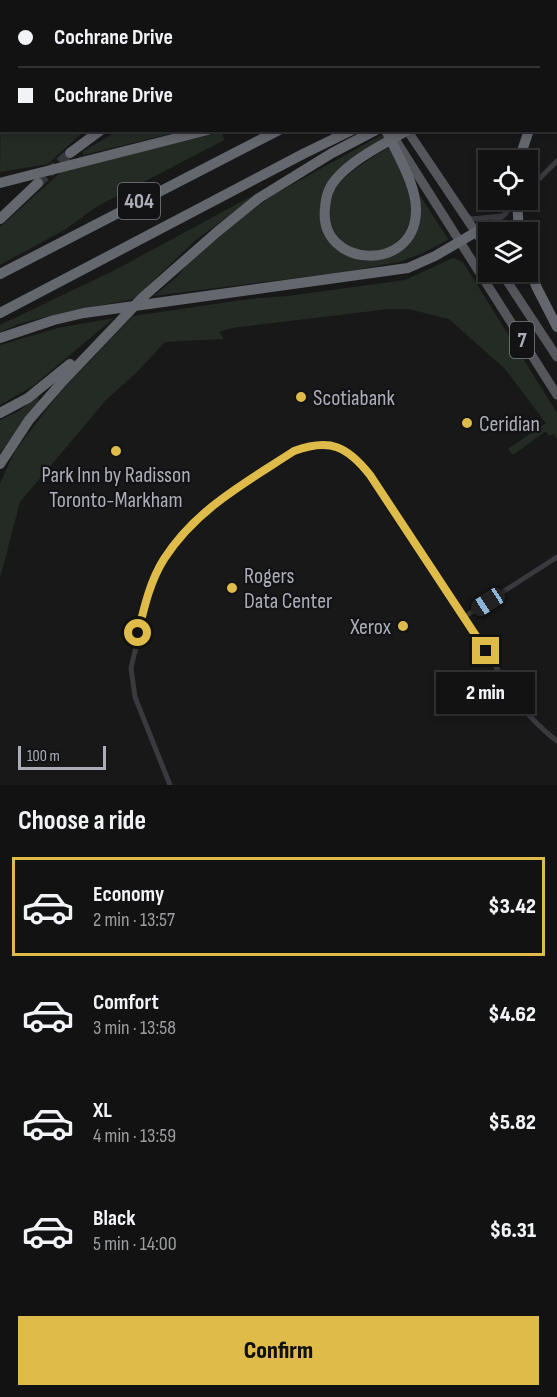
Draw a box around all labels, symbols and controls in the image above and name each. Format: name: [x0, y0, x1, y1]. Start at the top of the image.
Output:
text: Cochrane Drive: [54, 24, 173, 51]
text: Cochrane Drive: [54, 82, 173, 109]
map controls: [478, 150, 538, 282]
button: locate: [478, 150, 538, 210]
road number: 404: [118, 183, 160, 219]
button: layers: [478, 222, 538, 282]
road number: 7: [510, 322, 534, 358]
place label: Scotiabank: [313, 385, 396, 412]
marker: Scotiabank: [294, 390, 308, 404]
place label: Ceridian: [479, 411, 540, 438]
marker: Ceridian: [460, 416, 474, 430]
marker: Park Inn by Radisson Toronto-Markham: [109, 444, 123, 458]
place label: Park Inn by Radisson Toronto-Markham: [41, 462, 191, 514]
place label: Rogers Data Center: [244, 563, 332, 615]
marker: Rogers Data Center: [225, 581, 239, 595]
car: [468, 585, 508, 619]
place label: Xerox: [349, 614, 392, 641]
route start: [124, 619, 151, 646]
marker: Xerox: [396, 619, 410, 633]
route end: [472, 637, 499, 664]
callout: 2 min: [436, 672, 536, 714]
text: 2 min: [466, 681, 505, 705]
scale bar: [18, 743, 106, 770]
text: 100 m: [27, 747, 60, 766]
text: Choose a ride: [18, 805, 146, 837]
icon: car: [21, 880, 75, 934]
text: Economy: [93, 881, 164, 908]
text: $3.42: [488, 893, 536, 920]
text: 2 min · 13:57: [93, 908, 175, 932]
icon: car: [21, 988, 75, 1042]
text: Comfort: [93, 989, 159, 1016]
text: $4.62: [488, 1001, 536, 1028]
text: 3 min · 13:58: [93, 1016, 176, 1040]
icon: car: [21, 1096, 75, 1150]
text: XL: [93, 1097, 112, 1124]
text: $5.82: [489, 1109, 536, 1136]
text: 4 min · 13:59: [93, 1124, 176, 1148]
icon: car: [21, 1204, 75, 1258]
text: Black: [93, 1205, 135, 1232]
text: $6.31: [490, 1217, 536, 1244]
text: 5 min · 14:00: [93, 1232, 177, 1256]
button: Confirm: [18, 1316, 539, 1385]

